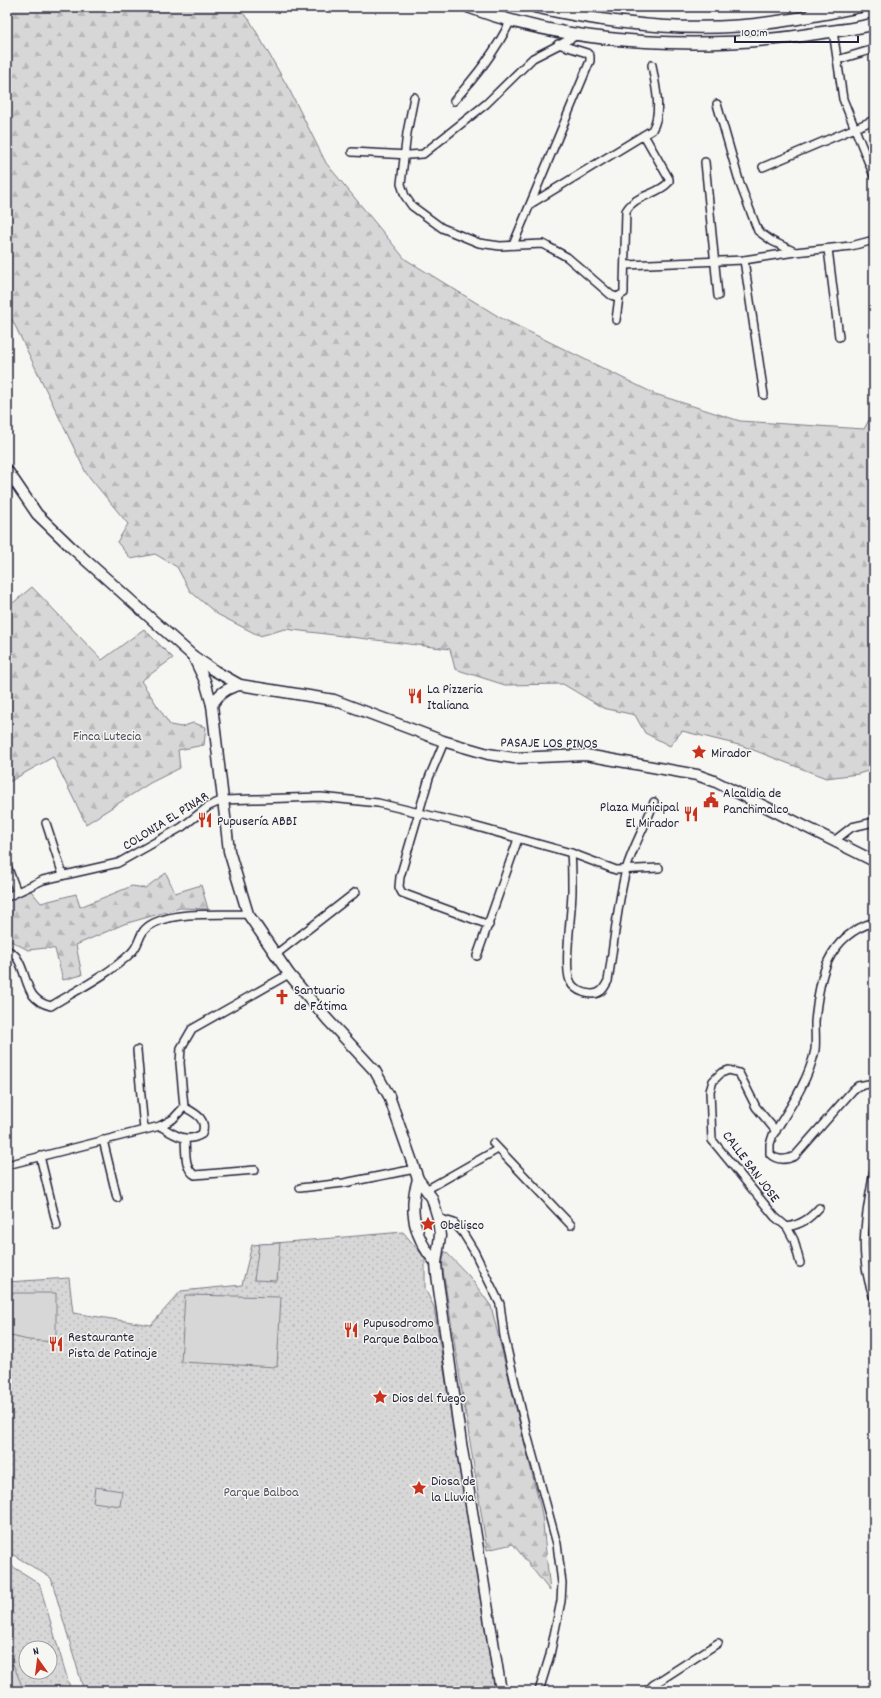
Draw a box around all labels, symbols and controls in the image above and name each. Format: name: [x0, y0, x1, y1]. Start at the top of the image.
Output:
scale bar: [735, 18, 858, 44]
text: 100 m: [741, 25, 768, 42]
place label: La Pizzeria Italiana: [427, 680, 483, 716]
restaurant icon: La Pizzeria Italiana: [406, 687, 424, 705]
park label: Finca Lutecia: [73, 727, 142, 747]
street label: PASAJE LOS PINOS: [500, 733, 598, 755]
place icon: Mirador: [690, 743, 708, 761]
place label: Mirador: [711, 744, 752, 764]
place label: Alcaldia de Panchimalco: [723, 784, 788, 820]
street label: COLONIA EL PINAR: [119, 787, 213, 856]
public building icon: Alcaldia de Panchimalco: [702, 791, 720, 809]
place label: Plaza Municipal El Mirador: [600, 798, 680, 834]
restaurant icon: Plaza Municipal El Mirador: [682, 805, 700, 823]
restaurant icon: Pupusería ABBI: [196, 811, 214, 829]
place label: Pupusería ABBI: [217, 812, 297, 832]
place label: Santuario de Fátima: [294, 981, 348, 1017]
church icon: Santuario de Fátima: [273, 988, 291, 1006]
street label: CALLE SAN JOSE: [717, 1127, 784, 1208]
place icon: Obelisco: [419, 1215, 437, 1233]
place label: Obelisco: [440, 1216, 484, 1236]
place label: Pupusodromo Parque Balboa: [363, 1314, 439, 1350]
restaurant icon: Pupusodromo Parque Balboa: [342, 1321, 360, 1339]
place label: Restaurante Pista de Patinaje: [68, 1328, 157, 1364]
restaurant icon: Restaurante Pista de Patinaje: [47, 1335, 65, 1353]
place icon: Dios del fuego: [371, 1388, 389, 1406]
place label: Dios del fuego: [392, 1389, 466, 1409]
place label: Diosa de la Lluvia: [431, 1472, 475, 1508]
place icon: Diosa de la Lluvia: [410, 1479, 428, 1497]
park label: Parque Balboa: [223, 1483, 299, 1503]
north arrow: [18, 1640, 58, 1680]
text: N: [31, 1644, 41, 1661]

